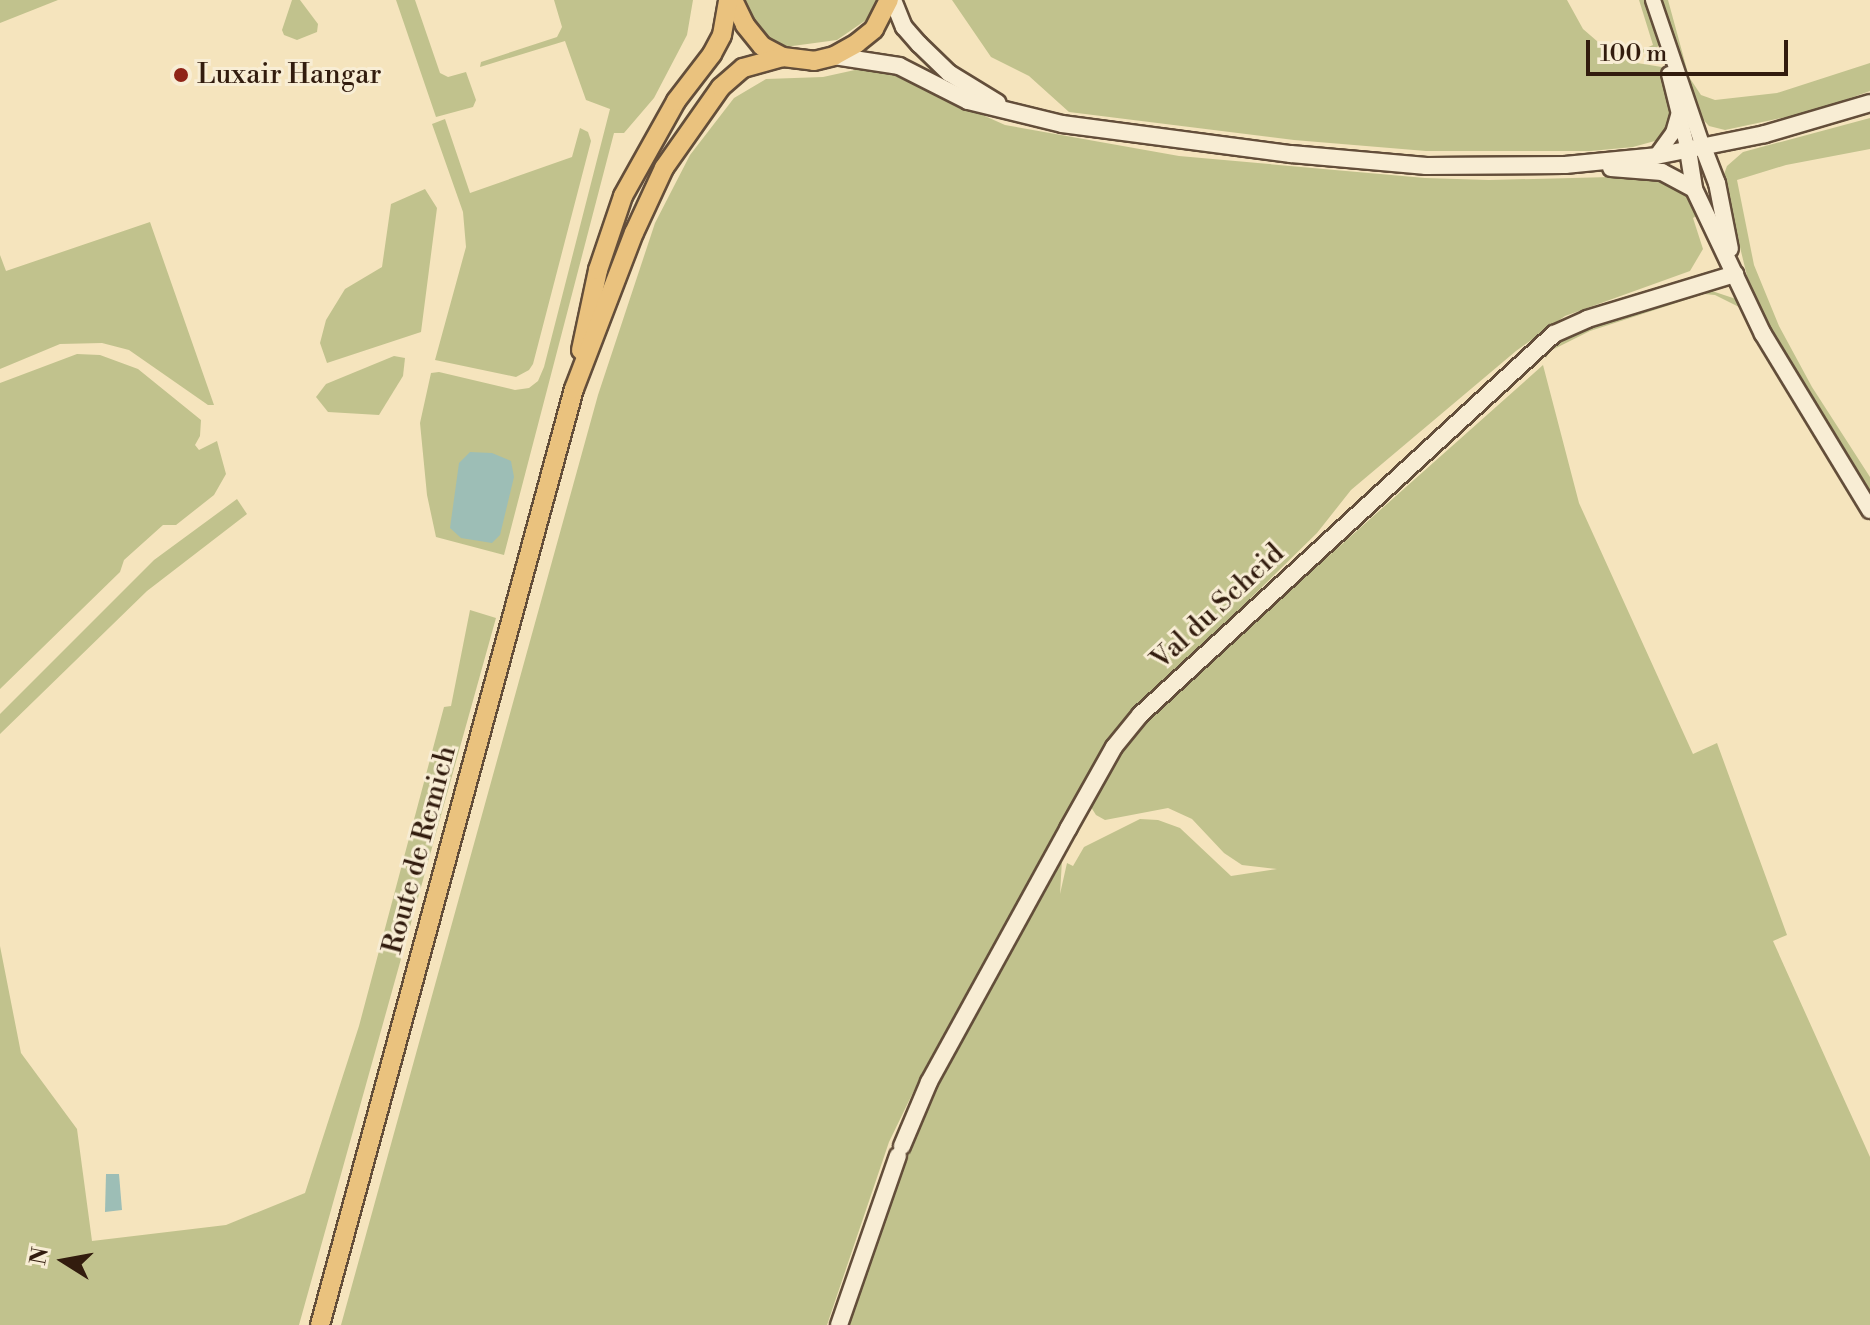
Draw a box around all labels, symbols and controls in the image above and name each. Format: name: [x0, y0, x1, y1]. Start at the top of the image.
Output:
scale bar: [1590, 24, 1792, 74]
text: 100 m: [1600, 39, 1667, 69]
place label: Luxair Hangar: [197, 58, 382, 92]
marker: Luxair Hangar: [172, 66, 190, 84]
street label: Val du Scheid: [1145, 537, 1291, 677]
street label: Route de Remich: [376, 742, 464, 958]
north arrow: [24, 1221, 104, 1301]
text: N: [25, 1245, 55, 1267]

